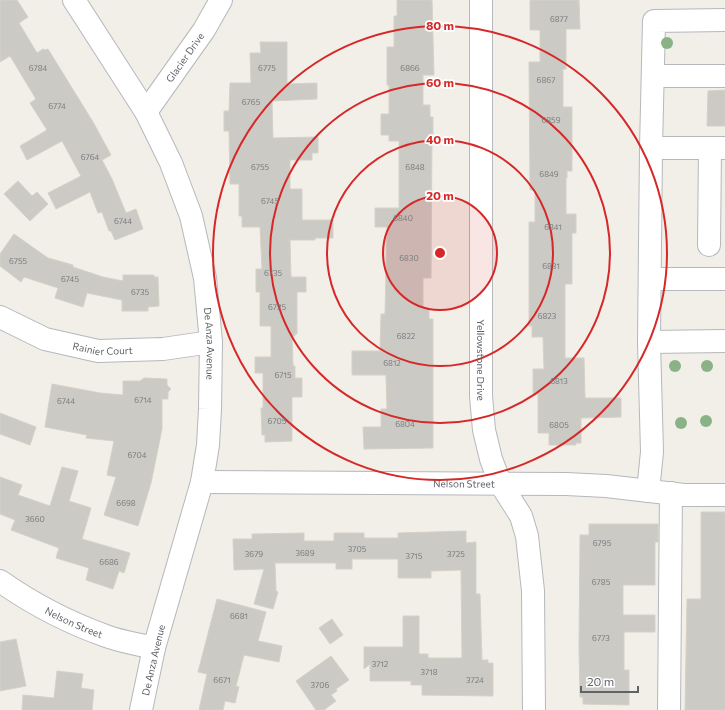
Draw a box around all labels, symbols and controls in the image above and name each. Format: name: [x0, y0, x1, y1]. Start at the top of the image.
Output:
house number: 6877: [550, 14, 568, 24]
text: 80 m: [426, 18, 454, 32]
street label: Glacier Drive: [163, 30, 206, 84]
house number: 6784: [29, 63, 48, 73]
house number: 6775: [258, 63, 276, 73]
house number: 6866: [400, 63, 420, 73]
text: 60 m: [426, 75, 454, 89]
house number: 6867: [537, 75, 555, 85]
house number: 6765: [242, 97, 261, 107]
house number: 6774: [48, 101, 66, 111]
house number: 6859: [541, 115, 561, 125]
text: 40 m: [426, 132, 454, 146]
house number: 6764: [81, 152, 100, 162]
house number: 6755: [251, 162, 270, 172]
house number: 6848: [405, 162, 425, 172]
house number: 6849: [539, 169, 559, 179]
text: 20 m: [426, 188, 454, 202]
house number: 6745: [261, 196, 279, 206]
house number: 6840: [393, 213, 413, 223]
house number: 6744: [114, 216, 132, 226]
house number: 6841: [544, 222, 562, 232]
centre of rings: [433, 246, 447, 260]
house number: 6830: [399, 253, 419, 263]
house number: 6755: [9, 256, 28, 266]
house number: 6831: [542, 261, 560, 271]
house number: 6735: [264, 268, 283, 278]
house number: 6745: [61, 274, 79, 284]
house number: 6735: [131, 287, 150, 297]
house number: 6725: [268, 302, 286, 312]
street label: De Anza Avenue: [202, 307, 217, 380]
house number: 6823: [538, 311, 557, 321]
street label: Yellowstone Drive: [475, 319, 487, 401]
house number: 6822: [397, 331, 416, 341]
street label: Rainier Court: [72, 339, 133, 357]
house number: 6812: [383, 358, 401, 368]
house number: 6715: [274, 370, 292, 380]
house number: 6813: [550, 376, 568, 386]
house number: 6714: [134, 395, 152, 405]
house number: 6744: [57, 396, 75, 406]
house number: 6705: [268, 416, 287, 426]
house number: 6804: [395, 419, 415, 429]
house number: 6805: [549, 420, 569, 430]
house number: 6704: [127, 450, 147, 460]
street label: Nelson Street: [433, 477, 495, 490]
house number: 6698: [116, 498, 136, 508]
house number: 3660: [25, 514, 45, 524]
house number: 6795: [593, 538, 612, 548]
house number: 3705: [348, 544, 367, 554]
house number: 3689: [295, 548, 315, 558]
house number: 3679: [245, 549, 263, 559]
house number: 3725: [447, 549, 465, 559]
house number: 3715: [406, 551, 423, 561]
house number: 6686: [99, 557, 119, 567]
house number: 6785: [592, 577, 611, 587]
street label: Nelson Street: [43, 604, 104, 640]
house number: 6681: [230, 611, 248, 621]
street label: De Anza Avenue: [139, 623, 167, 697]
house number: 6773: [592, 633, 610, 643]
house number: 3712: [372, 659, 389, 669]
house number: 3718: [420, 667, 438, 677]
scale bar: [581, 668, 638, 694]
text: 20 m: [587, 674, 614, 688]
house number: 6671: [213, 675, 231, 685]
house number: 3724: [466, 675, 484, 685]
house number: 3706: [311, 680, 330, 690]

